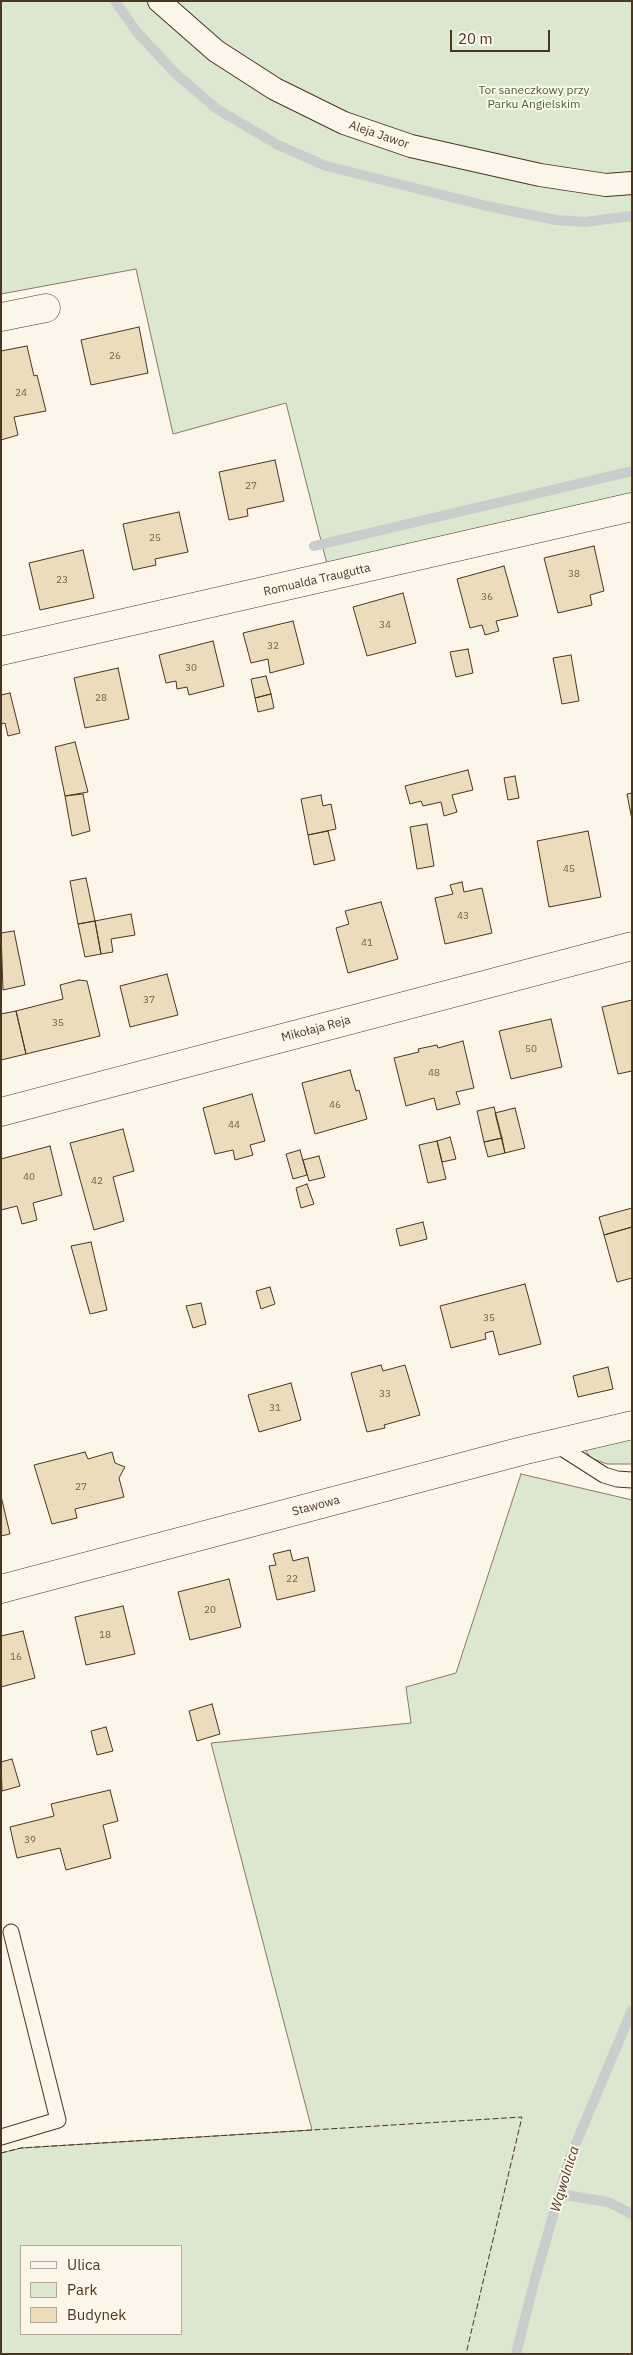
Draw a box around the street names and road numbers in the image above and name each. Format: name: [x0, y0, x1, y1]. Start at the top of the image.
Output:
street label: Aleja Jawor: [347, 118, 411, 152]
street label: Romualda Traugutta: [262, 561, 372, 599]
street label: Mikołaja Reja: [280, 1013, 352, 1045]
street label: Stawowa: [291, 1493, 341, 1519]

